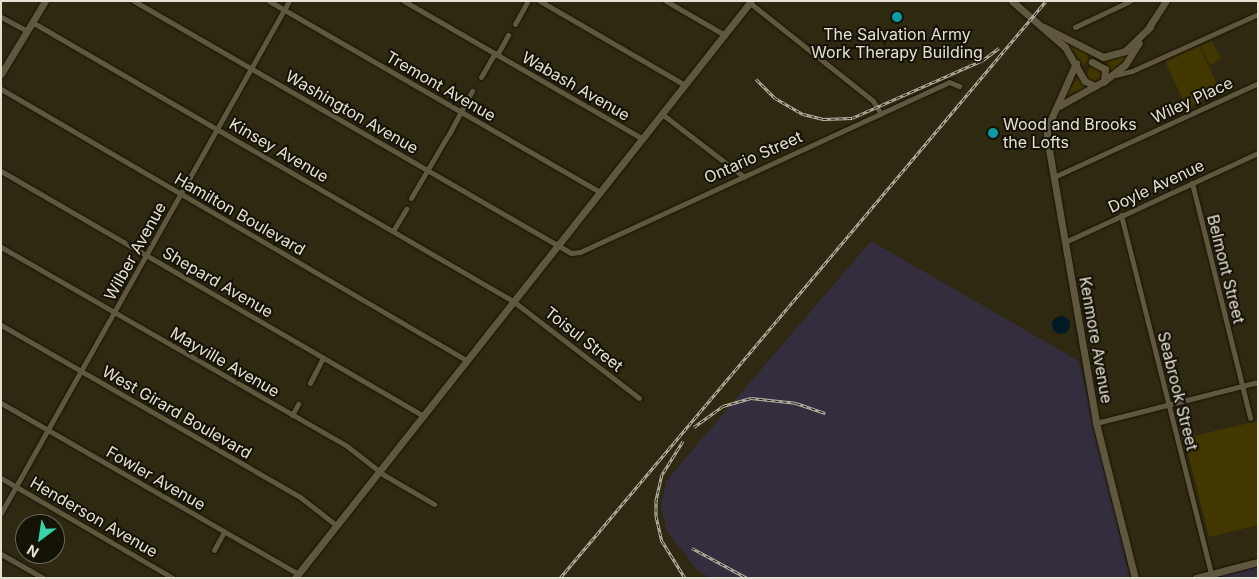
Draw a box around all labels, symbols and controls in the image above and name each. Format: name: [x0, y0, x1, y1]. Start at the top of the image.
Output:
marker: The Salvation Army Work Therapy Building: [891, 11, 903, 23]
place label: The Salvation Army Work Therapy Building: [811, 24, 983, 62]
street label: Tremont Avenue: [383, 47, 499, 125]
street label: Wabash Avenue: [519, 47, 633, 125]
street label: Washington Avenue: [282, 66, 422, 158]
street label: Wiley Place: [1148, 73, 1236, 127]
street label: Kinsey Avenue: [226, 114, 332, 186]
place label: Wood and Brooks the Lofts: [1003, 114, 1137, 152]
street label: Ontario Street: [701, 127, 805, 187]
marker: Wood and Brooks the Lofts: [987, 127, 999, 139]
street label: Doyle Avenue: [1105, 155, 1207, 217]
street label: Hamilton Boulevard: [171, 169, 309, 259]
street label: Wilber Avenue: [100, 199, 170, 303]
street label: Belmont Street: [1203, 213, 1249, 325]
street label: Shepard Avenue: [159, 243, 277, 321]
street label: Kenmore Avenue: [1075, 275, 1117, 405]
street label: Toisul Street: [541, 303, 627, 375]
street label: Mayville Avenue: [167, 323, 283, 401]
street label: Seabrook Street: [1154, 330, 1202, 452]
street label: West Girard Boulevard: [99, 361, 255, 463]
street label: Fowler Avenue: [103, 442, 209, 514]
street label: Henderson Avenue: [27, 473, 161, 561]
north arrow: [15, 514, 65, 564]
text: N: [24, 541, 41, 561]

